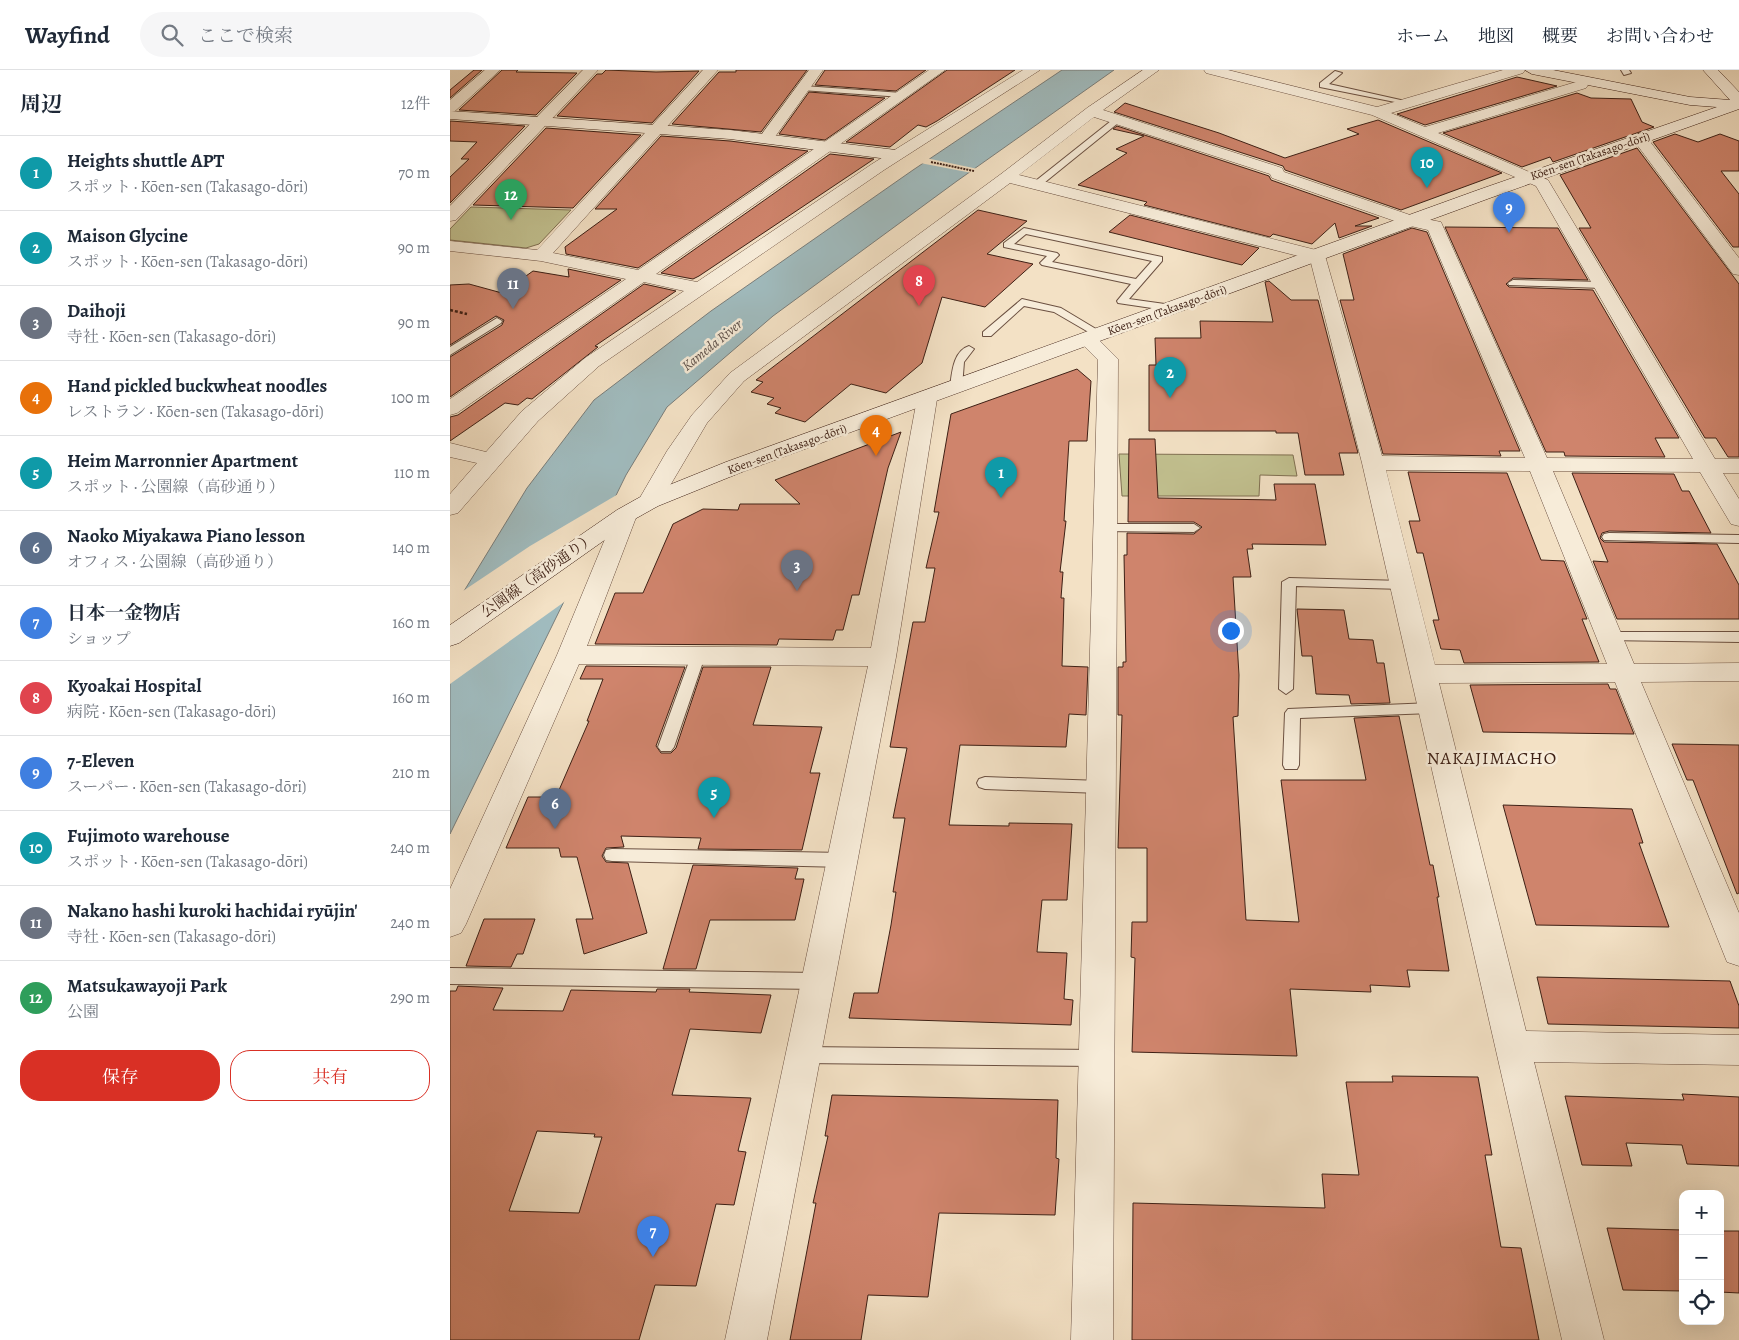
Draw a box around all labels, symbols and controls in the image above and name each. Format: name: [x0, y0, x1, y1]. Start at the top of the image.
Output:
search box: [140, 12, 490, 57]
text: Wayfind: [25, 19, 110, 51]
icon: search: [158, 21, 186, 49]
text: ここで検索: [198, 23, 293, 49]
text: ホーム: [1396, 24, 1450, 48]
text: 地図: [1478, 24, 1514, 48]
text: 概要: [1542, 24, 1578, 48]
text: お問い合わせ: [1606, 24, 1714, 48]
text: 周辺: [20, 90, 62, 118]
text: 12件: [401, 93, 430, 115]
street label: Kōen-sen (Takasago-dōri): [1528, 128, 1652, 184]
pin: 10: [1411, 147, 1443, 188]
text: Heights shuttle APT: [67, 148, 224, 174]
text: 1: [33, 162, 39, 184]
text: 70 m: [398, 162, 430, 184]
text: スポット · Kōen-sen (Takasago-dōri): [67, 176, 308, 198]
pin: 12: [495, 179, 527, 220]
pin: 9: [1493, 192, 1525, 233]
text: Maison Glycine: [67, 223, 188, 249]
text: 2: [32, 237, 40, 259]
text: 90 m: [398, 237, 430, 259]
text: スポット · Kōen-sen (Takasago-dōri): [67, 251, 308, 273]
pin: 8: [903, 265, 935, 306]
pin: 11: [497, 268, 529, 309]
street label: Kōen-sen (Takasago-dōri): [1105, 281, 1229, 339]
text: Daihoji: [67, 298, 126, 324]
text: 3: [33, 312, 39, 334]
text: 90 m: [398, 312, 430, 334]
water label: Kameda River: [678, 314, 747, 375]
text: 寺社 · Kōen-sen (Takasago-dōri): [67, 326, 276, 348]
pin: 2: [1154, 357, 1186, 398]
text: Hand pickled buckwheat noodles: [67, 373, 327, 399]
text: 4: [32, 387, 40, 409]
text: 100 m: [391, 387, 430, 409]
text: レストラン · Kōen-sen (Takasago-dōri): [67, 401, 324, 423]
pin: 4: [860, 415, 892, 456]
street label: Kōen-sen (Takasago-dōri): [725, 420, 849, 478]
text: Heim Marronnier Apartment: [67, 448, 298, 474]
pin: 1: [985, 457, 1017, 498]
text: 5: [33, 462, 39, 484]
text: 110 m: [394, 462, 430, 484]
text: スポット · 公園線（高砂通り）: [67, 476, 285, 498]
text: Naoko Miyakawa Piano lesson: [67, 523, 305, 549]
street label: 公園線（高砂通り）: [477, 528, 599, 622]
text: 6: [32, 537, 40, 559]
text: 140 m: [392, 537, 430, 559]
pin: 3: [781, 550, 813, 591]
text: オフィス · 公園線（高砂通り）: [67, 551, 283, 573]
text: 日本一金物店: [67, 600, 181, 626]
text: 7: [33, 612, 39, 634]
text: 160 m: [392, 612, 430, 634]
your location: [1218, 618, 1244, 644]
text: ショップ: [67, 628, 131, 650]
text: Kyoakai Hospital: [67, 673, 202, 699]
text: 8: [32, 687, 40, 709]
text: 160 m: [392, 687, 430, 709]
text: 病院 · Kōen-sen (Takasago-dōri): [67, 701, 276, 723]
district label: NAKAJIMACHO: [1427, 746, 1557, 770]
text: 7-Eleven: [67, 748, 135, 774]
text: 9: [32, 762, 40, 784]
text: 210 m: [392, 762, 430, 784]
text: スーパー · Kōen-sen (Takasago-dōri): [67, 776, 306, 798]
pin: 5: [698, 777, 730, 818]
pin: 6: [539, 788, 571, 829]
text: Fujimoto warehouse: [67, 823, 229, 849]
text: 10: [29, 837, 43, 859]
text: 240 m: [390, 837, 430, 859]
text: スポット · Kōen-sen (Takasago-dōri): [67, 851, 308, 873]
text: Nakano hashi kuroki hachidai ryūjin': [67, 898, 358, 924]
text: 11: [30, 912, 42, 934]
text: 240 m: [390, 912, 430, 934]
text: 寺社 · Kōen-sen (Takasago-dōri): [67, 926, 276, 948]
text: Matsukawayoji Park: [67, 973, 227, 999]
text: 12: [29, 987, 43, 1009]
text: 290 m: [390, 987, 430, 1009]
text: 公園: [67, 1001, 99, 1023]
button: 保存: [20, 1050, 220, 1101]
button: 共有: [230, 1050, 430, 1101]
map controls: [1679, 1190, 1724, 1325]
button: +: [1679, 1190, 1724, 1235]
pin: 7: [637, 1216, 669, 1257]
button: −: [1679, 1235, 1724, 1280]
button: locate: [1679, 1280, 1724, 1325]

